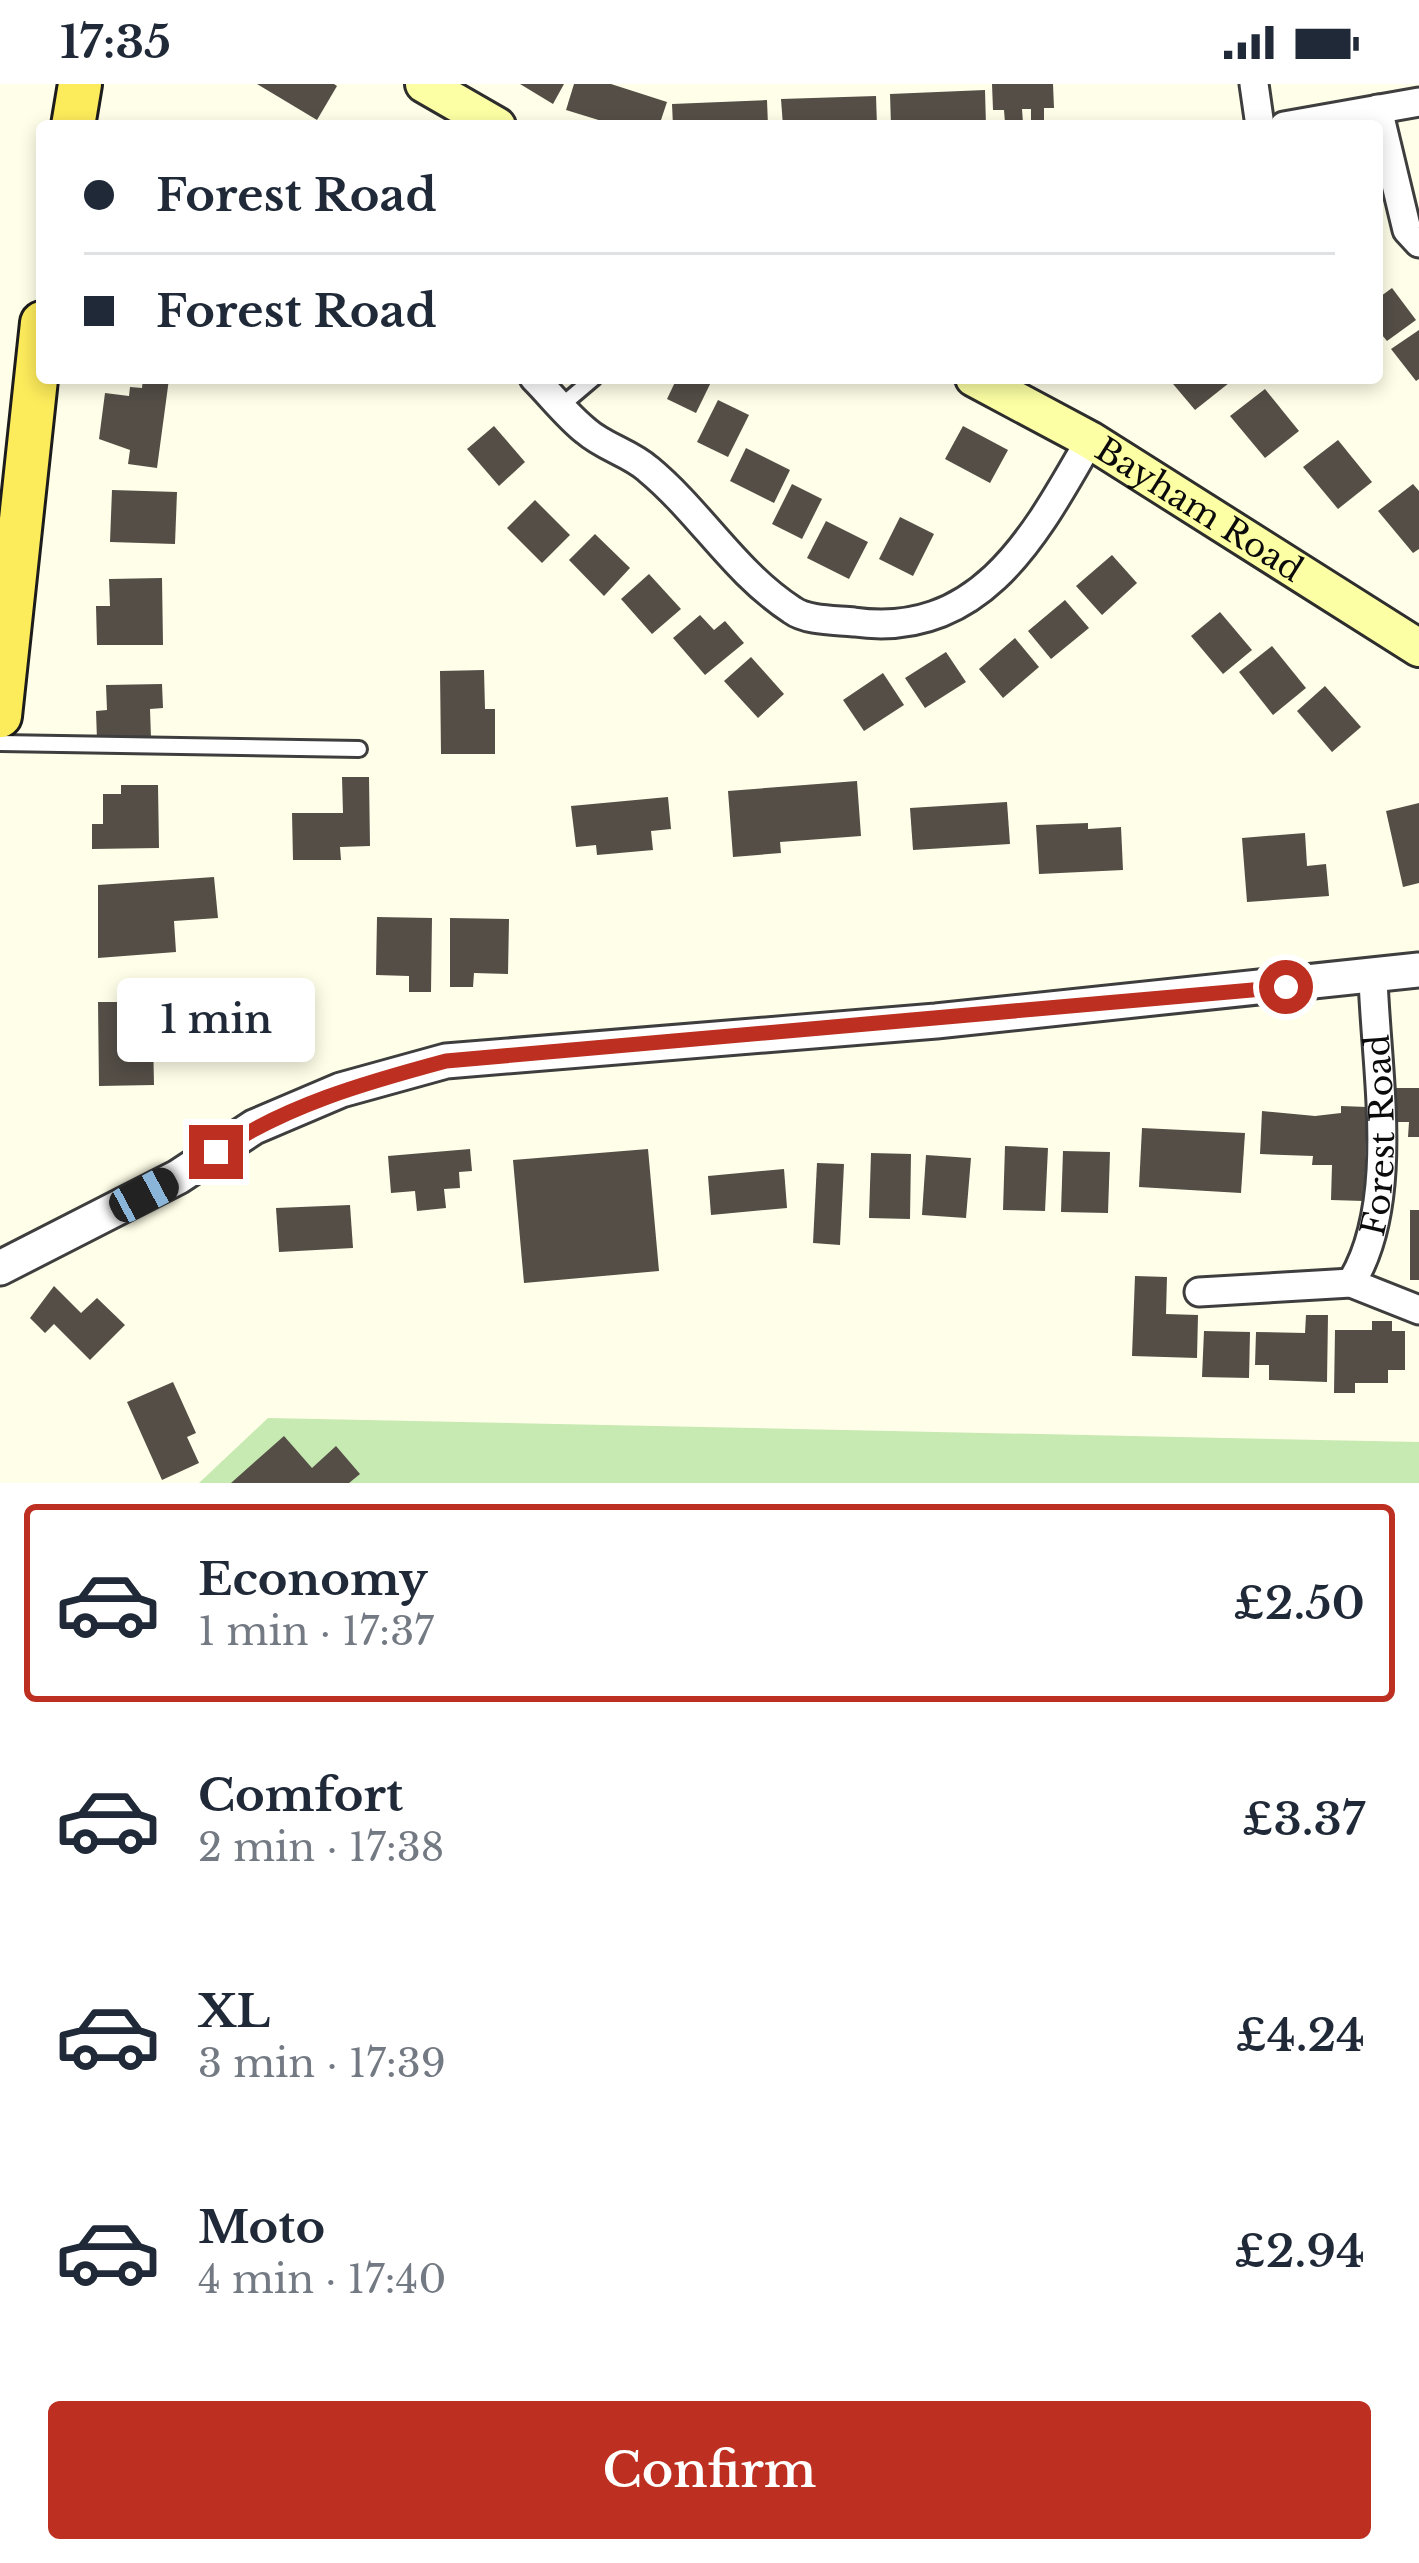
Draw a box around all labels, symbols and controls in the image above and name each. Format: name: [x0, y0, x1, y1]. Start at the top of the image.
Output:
text: 17:35: [60, 14, 171, 70]
text: Forest Road: [156, 167, 437, 223]
text: Forest Road: [156, 283, 437, 339]
street label: Bayham Road: [1088, 429, 1311, 590]
route start: [1259, 960, 1313, 1014]
callout: 1 min: [117, 978, 315, 1062]
text: 1 min: [160, 995, 272, 1044]
street label: Forest Road: [1352, 1033, 1403, 1240]
route end: [189, 1125, 243, 1179]
car: [104, 1162, 184, 1228]
icon: car: [54, 1549, 162, 1657]
text: Economy: [198, 1551, 428, 1607]
text: £2.50: [1233, 1575, 1365, 1631]
text: 1 min · 17:37: [198, 1607, 434, 1656]
icon: car: [54, 1765, 162, 1873]
text: Comfort: [198, 1767, 403, 1823]
text: £3.37: [1242, 1791, 1365, 1847]
text: 2 min · 17:38: [198, 1823, 444, 1872]
icon: car: [54, 1981, 162, 2089]
text: XL: [198, 1983, 270, 2039]
text: £4.24: [1235, 2007, 1365, 2063]
text: 3 min · 17:39: [198, 2039, 446, 2088]
icon: car: [54, 2197, 162, 2305]
text: Moto: [198, 2199, 325, 2255]
text: £2.94: [1234, 2223, 1365, 2279]
text: 4 min · 17:40: [198, 2255, 446, 2304]
button: Confirm: [48, 2401, 1371, 2539]

